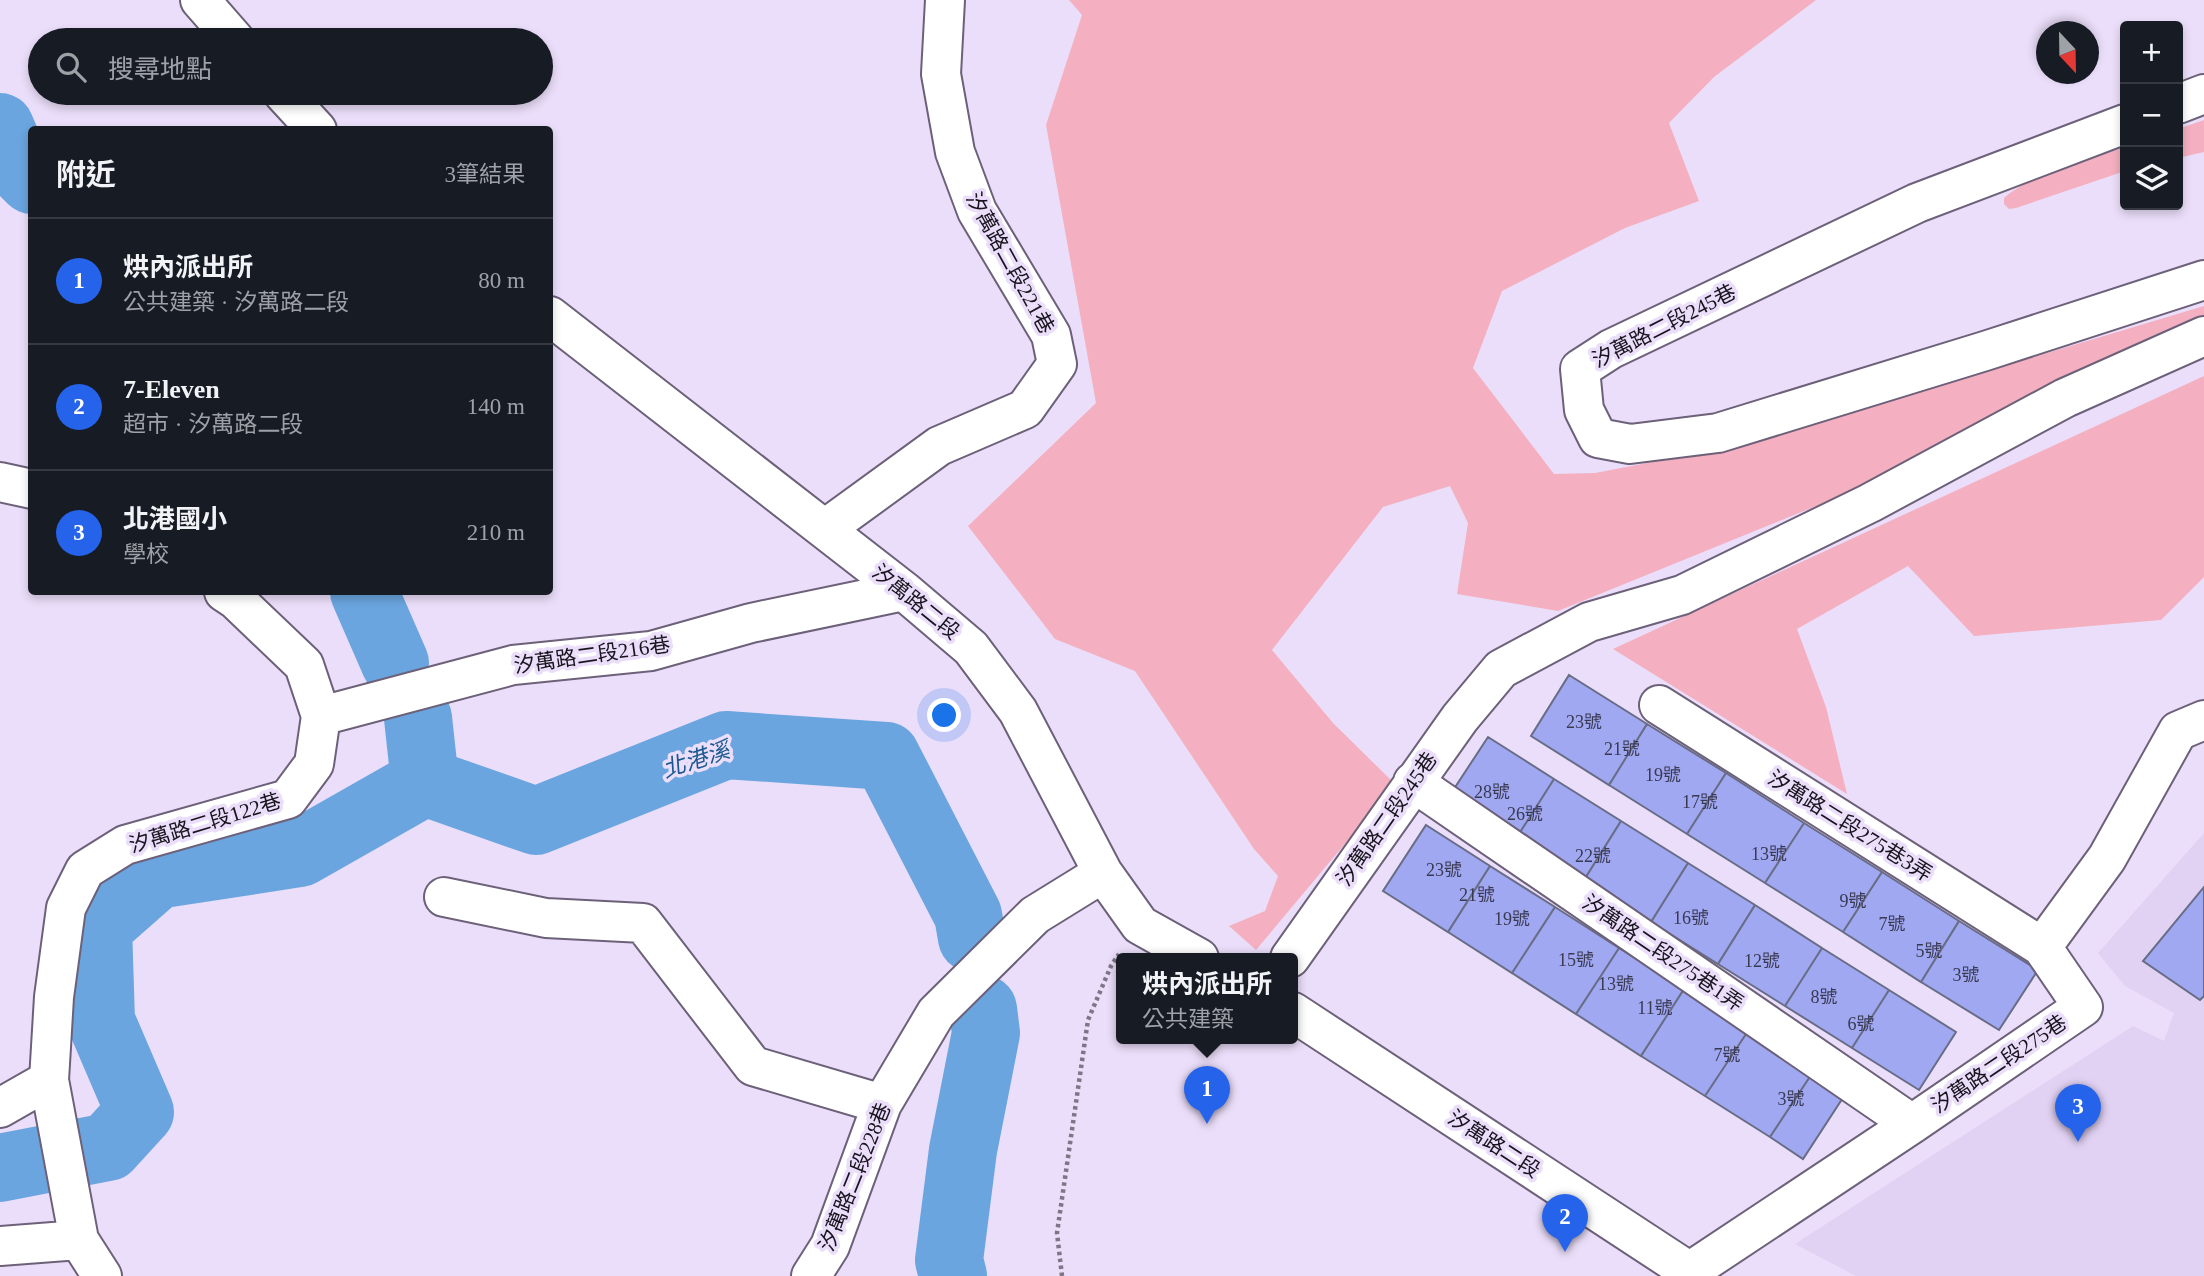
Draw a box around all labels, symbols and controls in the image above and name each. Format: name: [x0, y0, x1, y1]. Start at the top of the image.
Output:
north arrow: [2036, 21, 2099, 84]
map controls: [2120, 21, 2183, 210]
button: +: [2120, 21, 2183, 84]
search box: [28, 28, 553, 105]
icon: search: [52, 48, 90, 86]
text: 搜尋地點: [108, 55, 212, 84]
button: −: [2120, 84, 2183, 147]
button: layers: [2120, 147, 2183, 210]
text: 附近: [56, 158, 116, 191]
text: 3筆結果: [445, 162, 525, 187]
street label: 汐萬路二段221巷: [961, 188, 1059, 338]
text: 烘內派出所: [123, 253, 253, 282]
text: 1: [73, 268, 85, 293]
text: 80 m: [478, 268, 525, 293]
street label: 汐萬路二段245巷: [1588, 280, 1740, 372]
text: 公共建築 · 汐萬路二段: [123, 290, 349, 315]
text: 7-Eleven: [123, 375, 220, 404]
text: 2: [73, 394, 85, 419]
text: 140 m: [467, 394, 525, 419]
text: 超市 · 汐萬路二段: [123, 412, 303, 437]
text: 北港國小: [123, 505, 227, 534]
text: 3: [73, 520, 85, 545]
text: 210 m: [467, 520, 525, 545]
text: 學校: [123, 542, 169, 567]
street label: 汐萬路二段: [868, 560, 964, 644]
street label: 汐萬路二段216巷: [512, 632, 672, 678]
your location: [927, 698, 961, 732]
house number: 23號: [1566, 712, 1602, 732]
water label: 北港溪: [659, 737, 736, 783]
house number: 21號: [1604, 739, 1640, 759]
street label: 汐萬路二段245巷: [1332, 748, 1442, 890]
house number: 19號: [1645, 765, 1681, 785]
street label: 汐萬路二段275巷3弄: [1764, 766, 1936, 886]
house number: 28號: [1474, 782, 1510, 802]
street label: 汐萬路二段122巷: [126, 789, 284, 857]
house number: 17號: [1682, 792, 1718, 812]
house number: 26號: [1507, 804, 1543, 824]
house number: 13號: [1751, 844, 1787, 864]
house number: 22號: [1575, 846, 1611, 866]
house number: 23號: [1426, 860, 1462, 880]
house number: 21號: [1459, 885, 1495, 905]
street label: 汐萬路二段275巷1弄: [1578, 890, 1748, 1016]
house number: 9號: [1840, 891, 1867, 911]
house number: 16號: [1673, 908, 1709, 928]
house number: 19號: [1494, 909, 1530, 929]
house number: 7號: [1879, 914, 1906, 934]
house number: 5號: [1916, 941, 1943, 961]
house number: 15號: [1558, 950, 1594, 970]
house number: 12號: [1744, 951, 1780, 971]
popup: [1116, 953, 1298, 1044]
house number: 3號: [1953, 965, 1980, 985]
text: 烘內派出所: [1142, 970, 1272, 999]
house number: 13號: [1598, 974, 1634, 994]
house number: 8號: [1811, 987, 1838, 1007]
house number: 11號: [1637, 998, 1673, 1018]
text: 公共建築: [1142, 1007, 1234, 1032]
street label: 汐萬路二段275巷: [1927, 1010, 2071, 1118]
house number: 6號: [1848, 1014, 1875, 1034]
house number: 7號: [1714, 1045, 1741, 1065]
pin: 1: [1184, 1066, 1230, 1124]
pin: 3: [2055, 1084, 2101, 1142]
house number: 3號: [1778, 1089, 1805, 1109]
street label: 汐萬路二段228巷: [814, 1099, 896, 1255]
street label: 汐萬路二段: [1443, 1105, 1545, 1183]
pin: 2: [1542, 1194, 1588, 1252]

